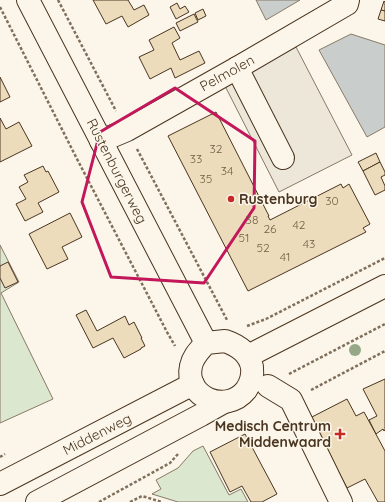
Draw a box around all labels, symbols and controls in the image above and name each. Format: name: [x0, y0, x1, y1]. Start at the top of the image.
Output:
street label: Pelmolen: [197, 51, 257, 95]
street label: Rustenburgerweg: [83, 115, 151, 227]
house number: 32: [210, 141, 223, 156]
house number: 33: [190, 151, 202, 166]
house number: 34: [221, 163, 233, 178]
house number: 35: [200, 171, 212, 186]
place label: Rustenburg: [239, 190, 318, 208]
house number: 30: [325, 193, 339, 208]
marker: Rustenburg: [226, 194, 236, 204]
house number: 38: [246, 212, 258, 227]
house number: 42: [293, 217, 306, 232]
house number: 26: [263, 221, 277, 236]
house number: 51: [239, 230, 249, 245]
house number: 43: [303, 236, 315, 251]
house number: 52: [256, 240, 270, 255]
house number: 41: [280, 249, 290, 264]
street label: Middenweg: [60, 409, 134, 459]
place label: Medisch Centrum Middenwaard: [215, 417, 331, 451]
marker: Medisch Centrum Middenwaard: [334, 428, 346, 440]

